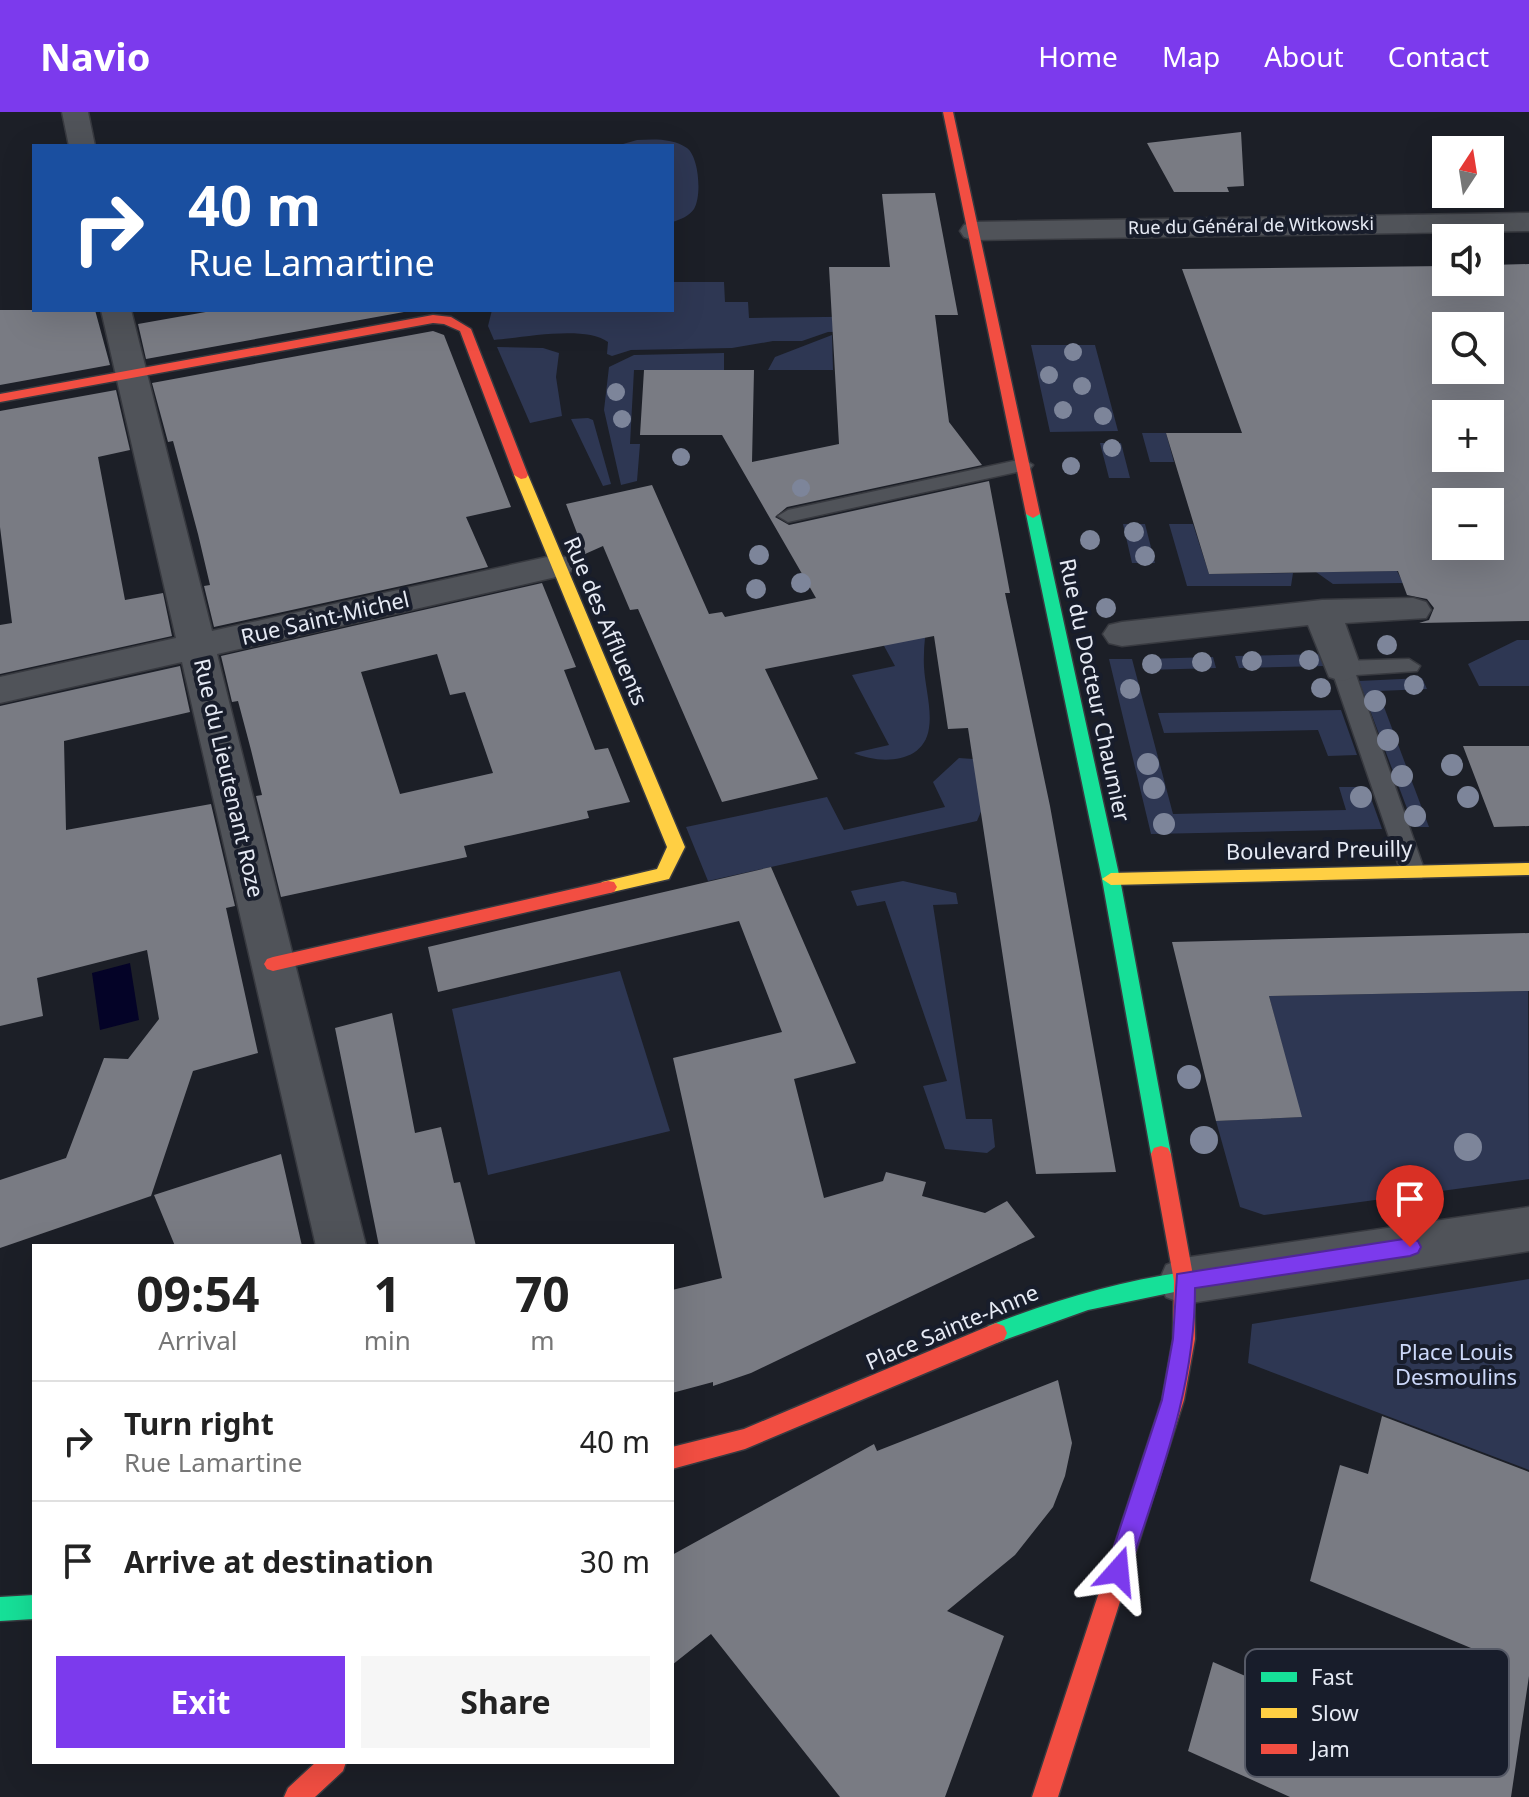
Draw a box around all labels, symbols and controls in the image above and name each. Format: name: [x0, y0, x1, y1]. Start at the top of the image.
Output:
text: Navio: [40, 30, 150, 82]
text: Home: [1038, 37, 1118, 75]
text: Map: [1162, 37, 1220, 75]
text: About: [1264, 37, 1344, 75]
text: Contact: [1388, 37, 1489, 75]
north arrow: [1432, 136, 1504, 208]
map controls: [1432, 136, 1504, 560]
text: 40 m: [188, 166, 321, 242]
icon: right: [56, 176, 160, 280]
street label: Rue du Général de Witkowski: [1128, 211, 1374, 239]
button: sound: [1432, 224, 1504, 296]
text: Rue Lamartine: [188, 238, 435, 287]
button: search: [1432, 312, 1504, 384]
button: +: [1432, 400, 1504, 472]
button: −: [1432, 488, 1504, 560]
street label: Rue des Affluents: [558, 532, 656, 710]
street label: Rue du Docteur Chaumier: [1053, 556, 1139, 824]
street label: Rue Saint-Michel: [238, 583, 412, 651]
street label: Rue du Lieutenant Roze: [188, 655, 272, 900]
street label: Boulevard Preuilly: [1225, 832, 1413, 866]
pin: [1376, 1165, 1444, 1247]
icon: arrive: [1388, 1177, 1432, 1221]
text: 09:54: [136, 1261, 259, 1326]
text: 1: [373, 1261, 401, 1326]
text: 70: [515, 1261, 570, 1326]
street label: Place Sainte-Anne: [861, 1276, 1043, 1376]
text: Arrival: [158, 1322, 237, 1358]
text: min: [364, 1322, 411, 1358]
text: m: [530, 1322, 554, 1358]
park label: Place Louis Desmoulins: [1395, 1336, 1517, 1391]
text: Turn right: [124, 1403, 274, 1444]
icon: right: [56, 1419, 100, 1463]
text: 40 m: [580, 1421, 650, 1462]
text: Rue Lamartine: [124, 1444, 302, 1480]
position arrow: [1076, 1529, 1160, 1613]
icon: arrive: [56, 1539, 100, 1583]
text: Arrive at destination: [124, 1541, 434, 1582]
text: 30 m: [580, 1541, 650, 1582]
legend: [1245, 1649, 1509, 1777]
button: Exit: [56, 1656, 345, 1748]
button: Share: [361, 1656, 650, 1748]
text: Fast: [1311, 1661, 1353, 1691]
text: Slow: [1311, 1697, 1360, 1727]
text: Jam: [1309, 1733, 1350, 1763]

